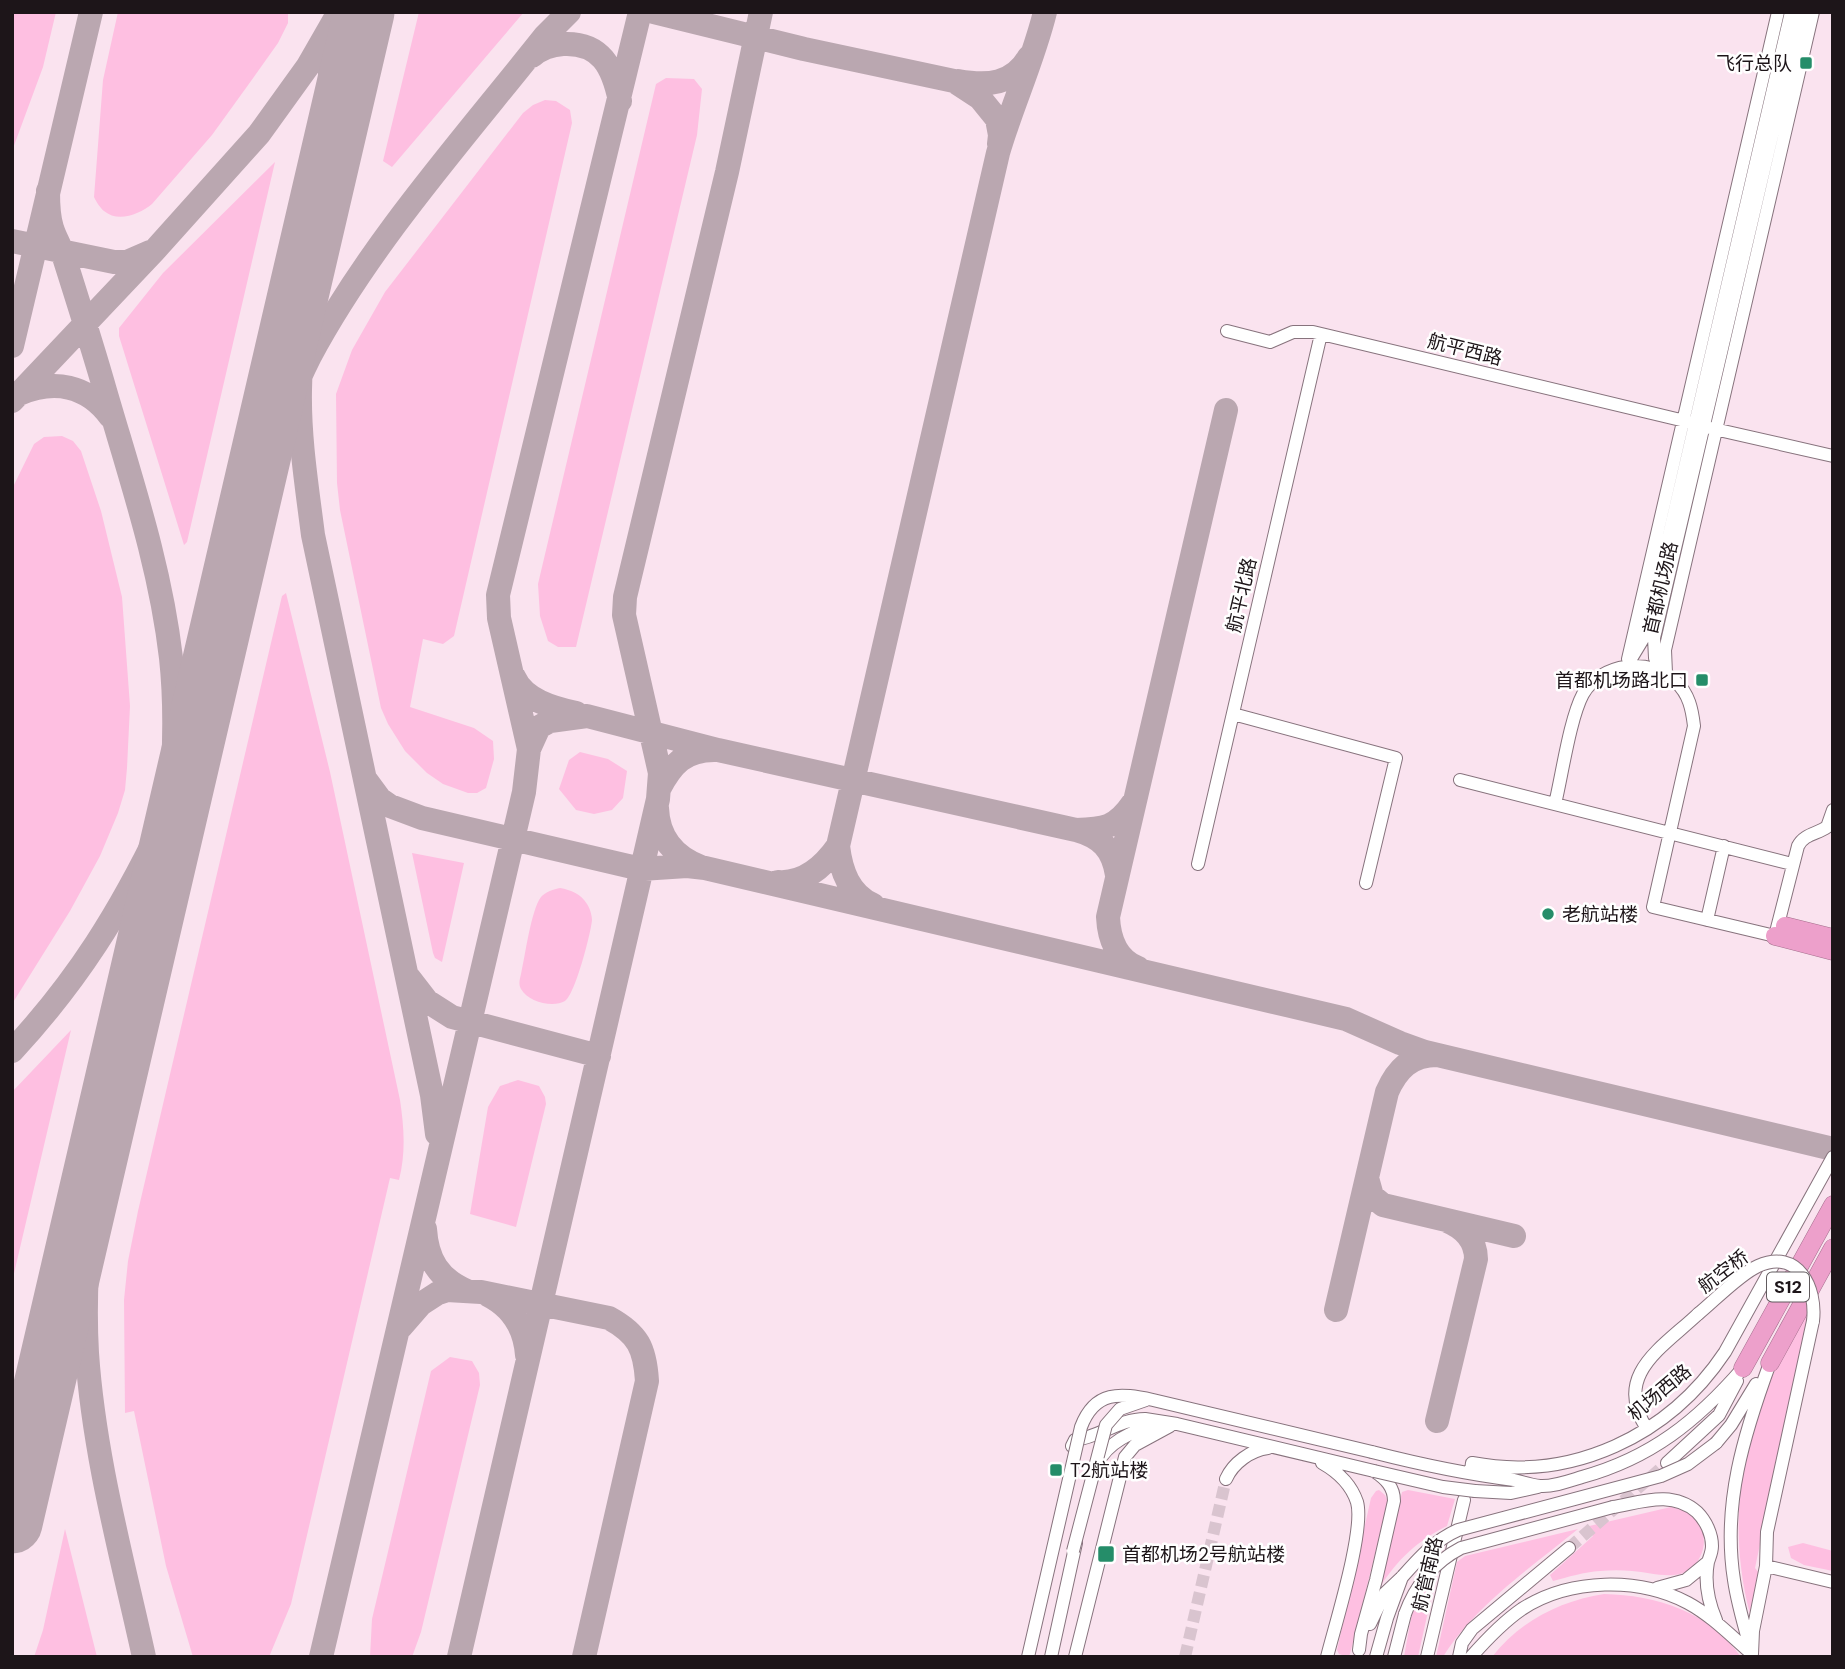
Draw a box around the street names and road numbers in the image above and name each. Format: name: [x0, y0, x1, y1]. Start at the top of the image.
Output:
street label: 航平西路: [1425, 328, 1505, 371]
street label: 首都机场路: [1638, 539, 1683, 637]
street label: 航平北路: [1221, 555, 1262, 635]
street label: 航空桥: [1693, 1244, 1754, 1299]
road number: S12: [1767, 1272, 1809, 1302]
street label: 机场西路: [1622, 1358, 1696, 1426]
street label: 航管南路: [1407, 1534, 1448, 1614]

